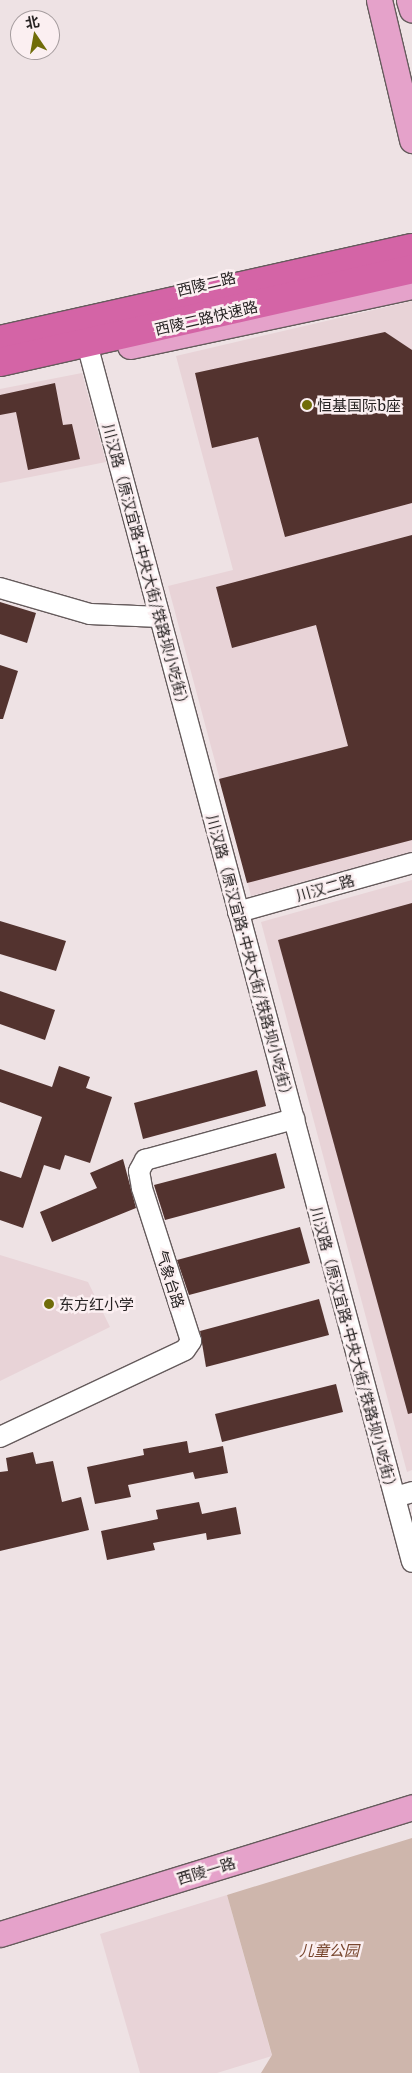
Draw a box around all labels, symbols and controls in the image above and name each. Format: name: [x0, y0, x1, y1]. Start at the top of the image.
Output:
north arrow: [10, 10, 60, 60]
text: 北: [23, 10, 41, 33]
street label: 西陵二路: [175, 267, 237, 299]
street label: 西陵二路快速路: [153, 296, 259, 338]
place label: 恒基国际b座: [317, 396, 401, 414]
marker: 恒基国际b座: [301, 399, 313, 411]
street label: 川汉路（原汉宜路·中央大街/铁路坝小吃街）: [100, 422, 194, 712]
street label: 川汉路（原汉宜路·中央大街/铁路坝小吃街）: [204, 813, 298, 1103]
street label: 川汉二路: [294, 870, 356, 904]
street label: 川汉路（原汉宜路·中央大街/铁路坝小吃街）: [308, 1205, 402, 1495]
street label: 气象台路: [153, 1248, 189, 1310]
place label: 东方红小学: [59, 1295, 134, 1313]
marker: 东方红小学: [43, 1298, 55, 1310]
street label: 西陵一路: [175, 1853, 237, 1887]
park label: 儿童公园: [299, 1941, 359, 1959]

